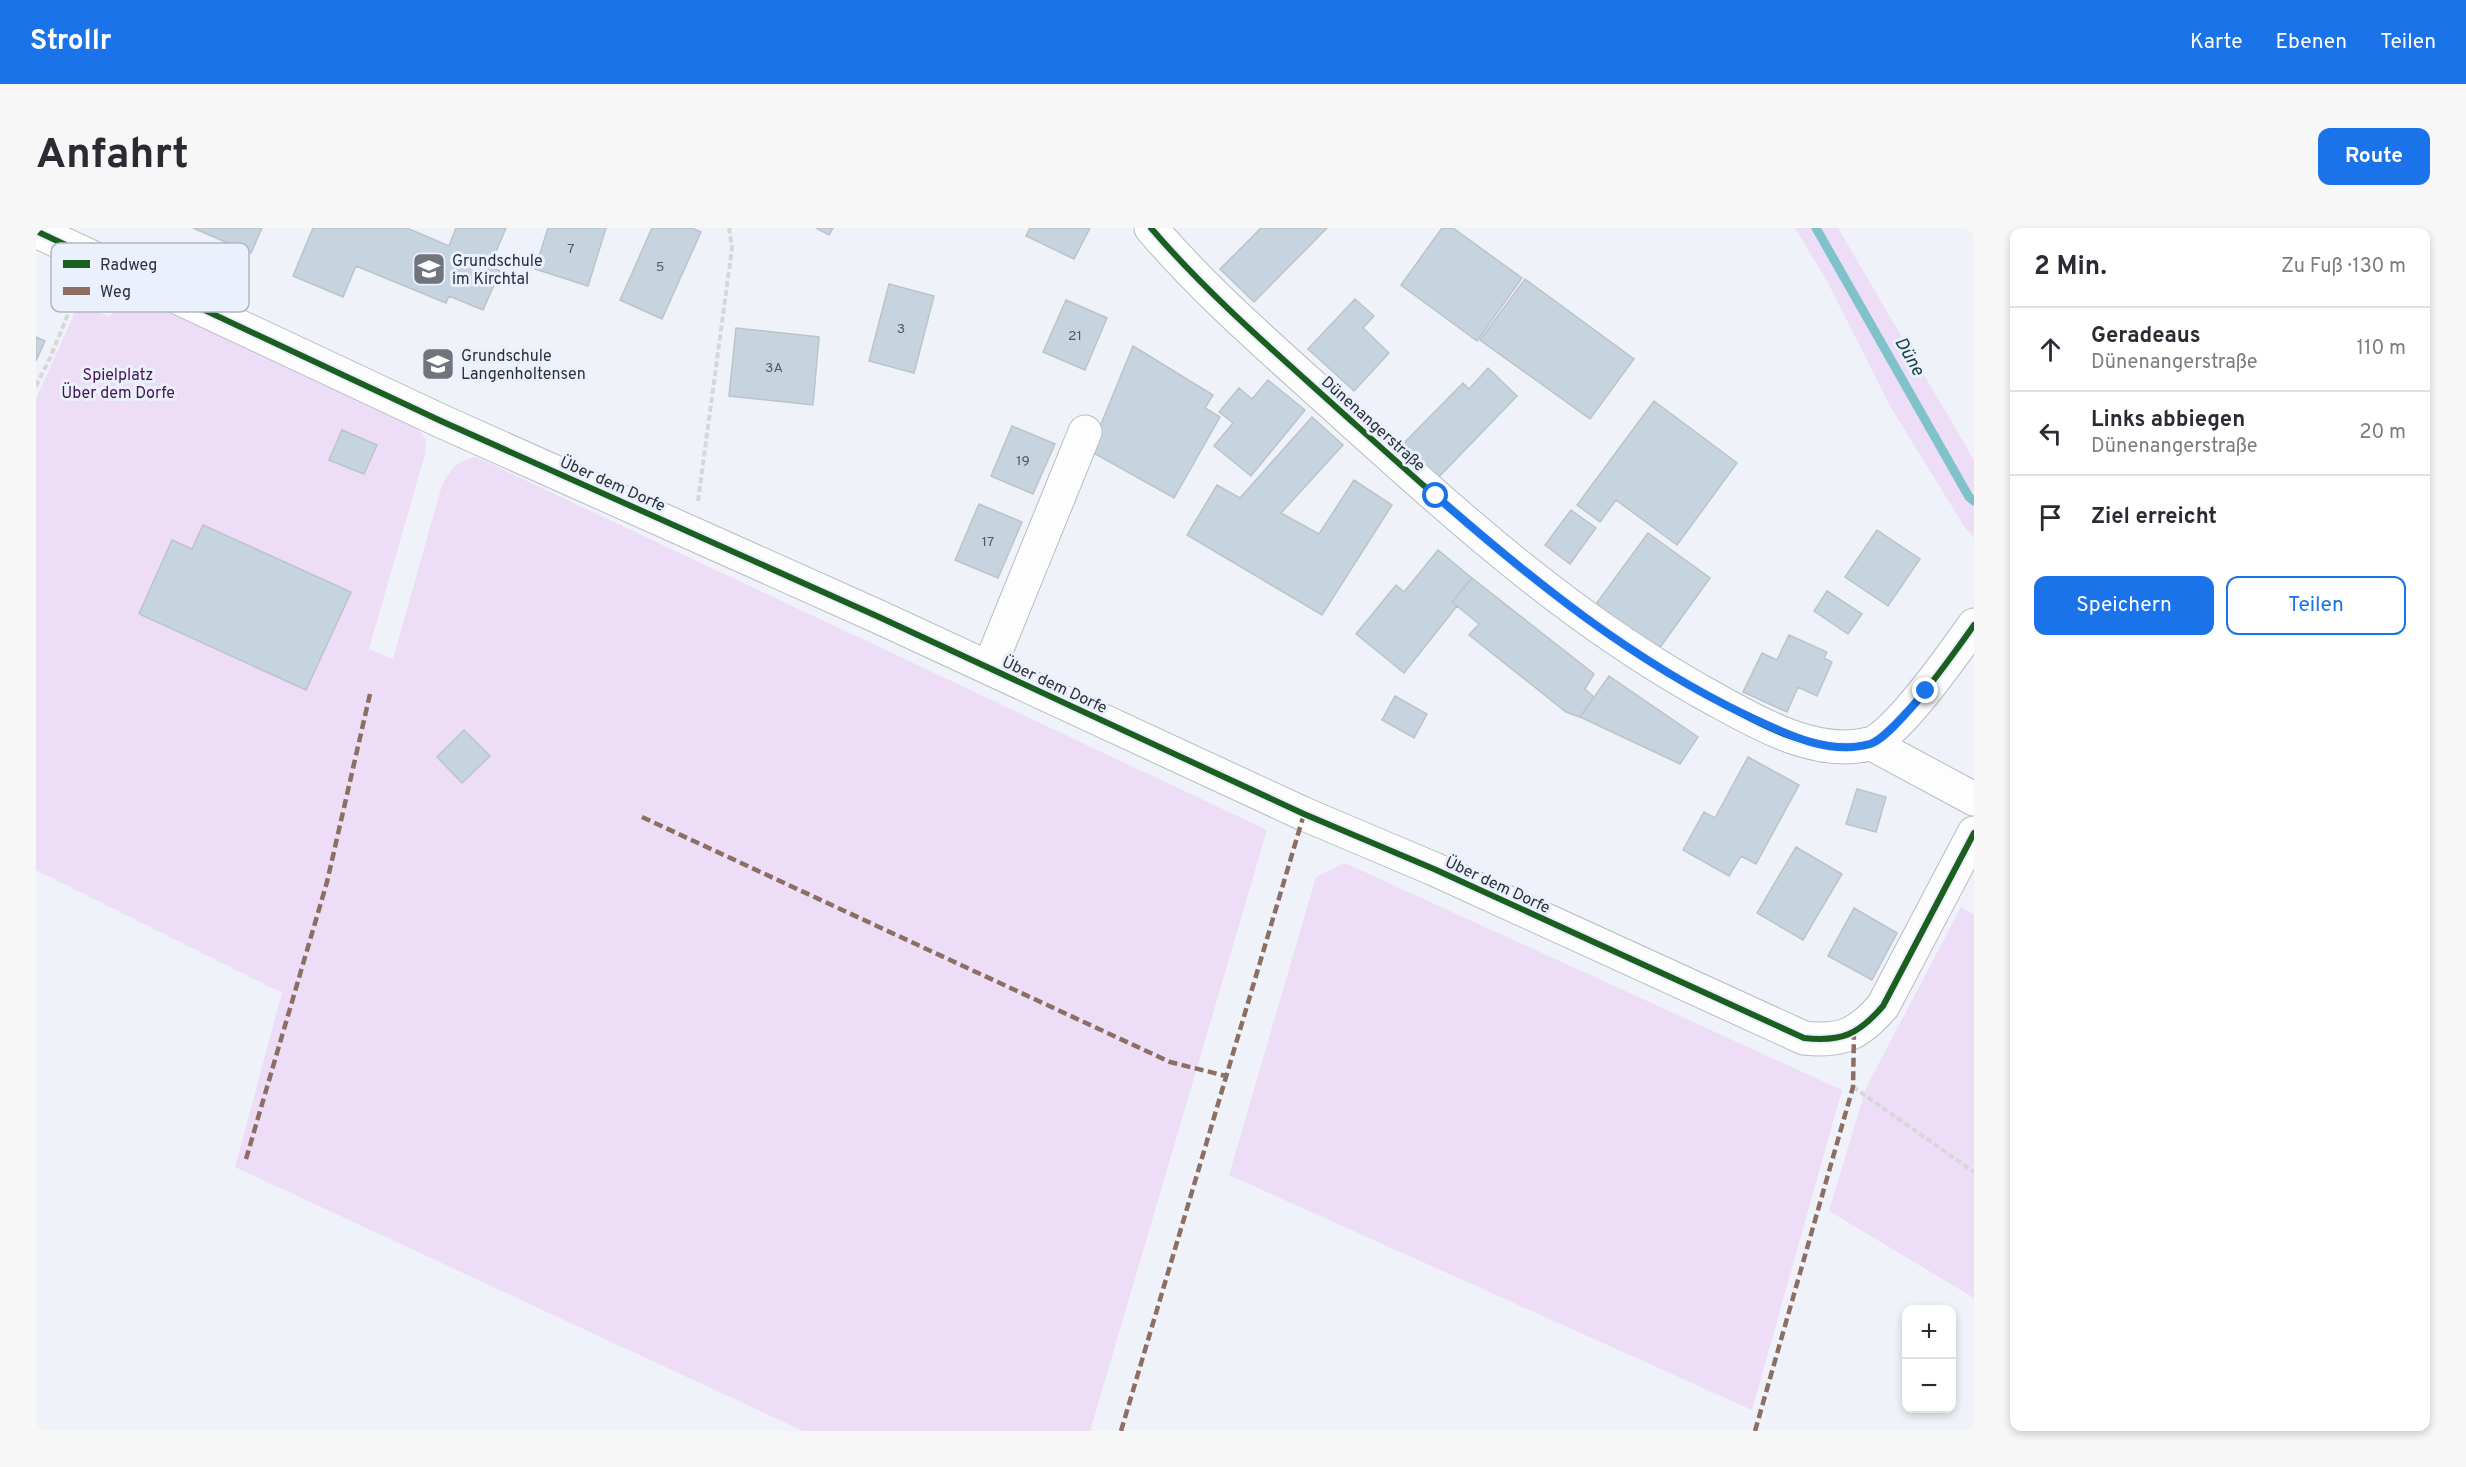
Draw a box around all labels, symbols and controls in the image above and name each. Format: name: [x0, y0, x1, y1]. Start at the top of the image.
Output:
text: Strollr: [30, 24, 112, 60]
text: Karte: [2190, 29, 2242, 56]
text: Ebenen: [2275, 29, 2347, 56]
text: Teilen: [2380, 29, 2436, 56]
button: Route: [2318, 128, 2430, 185]
text: Anfahrt: [36, 130, 189, 183]
house number: 7: [567, 241, 575, 258]
legend: [51, 243, 249, 312]
school or university icon: Grundschule im Kirchtal: [411, 251, 447, 287]
text: 2 Min.: [2034, 251, 2107, 284]
place label: Grundschule im Kirchtal: [452, 252, 543, 290]
text: Zu Fuß · 130 m: [2281, 254, 2406, 280]
text: Radweg: [100, 256, 157, 276]
house number: 5: [656, 259, 664, 276]
text: Weg: [100, 283, 131, 303]
house number: 3: [897, 321, 905, 338]
text: Geradeaus: [2091, 323, 2201, 350]
house number: 21: [1068, 328, 1082, 345]
water label: Düne: [1889, 333, 1929, 381]
icon: ahead: [2034, 333, 2067, 366]
text: 110 m: [2357, 336, 2406, 362]
school or university icon: Grundschule Langenholtensen: [420, 346, 456, 382]
place label: Grundschule Langenholtensen: [461, 347, 586, 385]
text: Dünenangerstraße: [2091, 350, 2257, 376]
house number: 3A: [765, 360, 783, 377]
park label: Spielplatz Über dem Dorfe: [61, 366, 175, 404]
street label: Dünenangerstraße: [1316, 373, 1429, 476]
text: Links abbiegen: [2091, 407, 2245, 434]
icon: left: [2034, 417, 2067, 450]
text: 20 m: [2359, 420, 2406, 446]
text: Dünenangerstraße: [2091, 434, 2257, 460]
street label: Über dem Dorfe: [556, 451, 669, 517]
house number: 19: [1016, 453, 1030, 470]
route start: [1422, 482, 1448, 508]
icon: arrive: [2034, 501, 2067, 534]
text: Ziel erreicht: [2091, 504, 2217, 531]
house number: 17: [982, 534, 994, 551]
button: Speichern: [2034, 576, 2214, 635]
button: Teilen: [2226, 576, 2406, 635]
street label: Über dem Dorfe: [998, 651, 1111, 719]
route end: [1912, 677, 1938, 703]
street label: Über dem Dorfe: [1441, 851, 1554, 919]
map controls: [1902, 1305, 1956, 1413]
button: +: [1902, 1305, 1956, 1359]
button: −: [1902, 1359, 1956, 1413]

